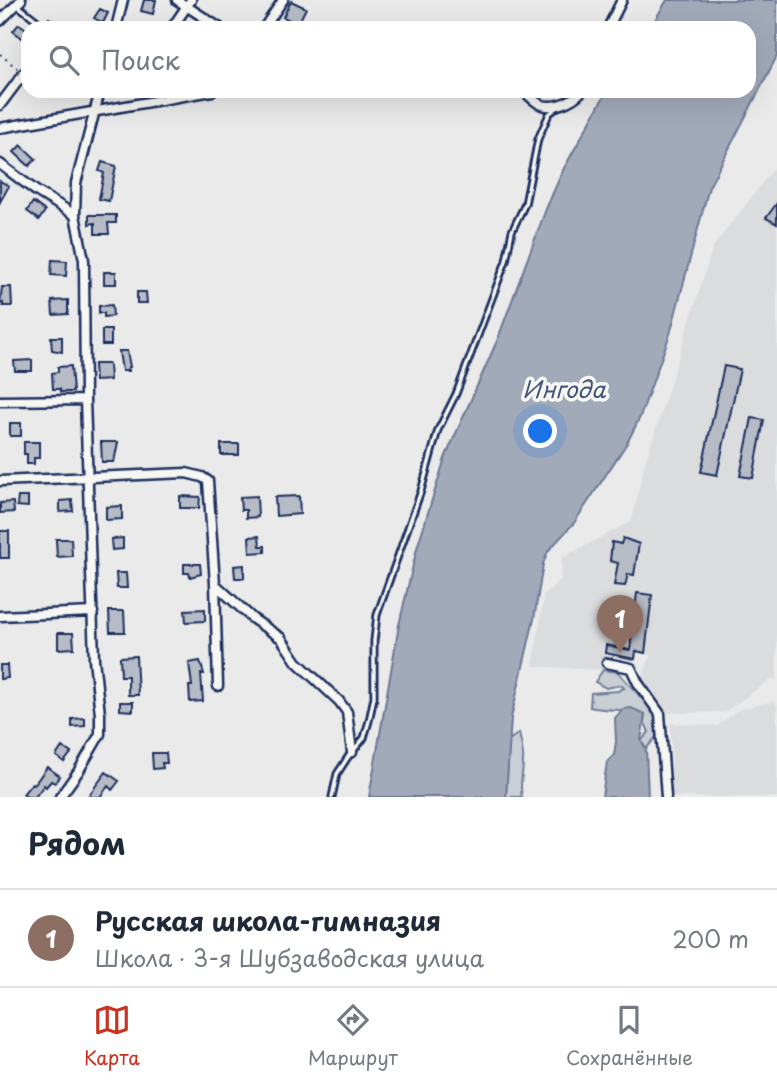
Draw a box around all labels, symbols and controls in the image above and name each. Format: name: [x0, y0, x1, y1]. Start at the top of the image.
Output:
search box: [21, 21, 756, 98]
text: Поиск: [101, 40, 180, 79]
icon: search: [45, 41, 83, 79]
water label: Ингода: [522, 371, 606, 406]
your location: [523, 414, 557, 448]
pin: 1: [597, 595, 643, 653]
text: Рядом: [28, 820, 126, 865]
text: Русская школа-гимназия: [95, 901, 441, 940]
text: 1: [46, 921, 57, 956]
text: 200 m: [672, 921, 749, 956]
text: Школа · 3-я Шубзаводская улица: [95, 940, 484, 975]
tab: Карта: [84, 1001, 140, 1071]
tab: Маршрут: [308, 1001, 398, 1071]
tab: Сохранённые: [566, 1001, 693, 1071]

